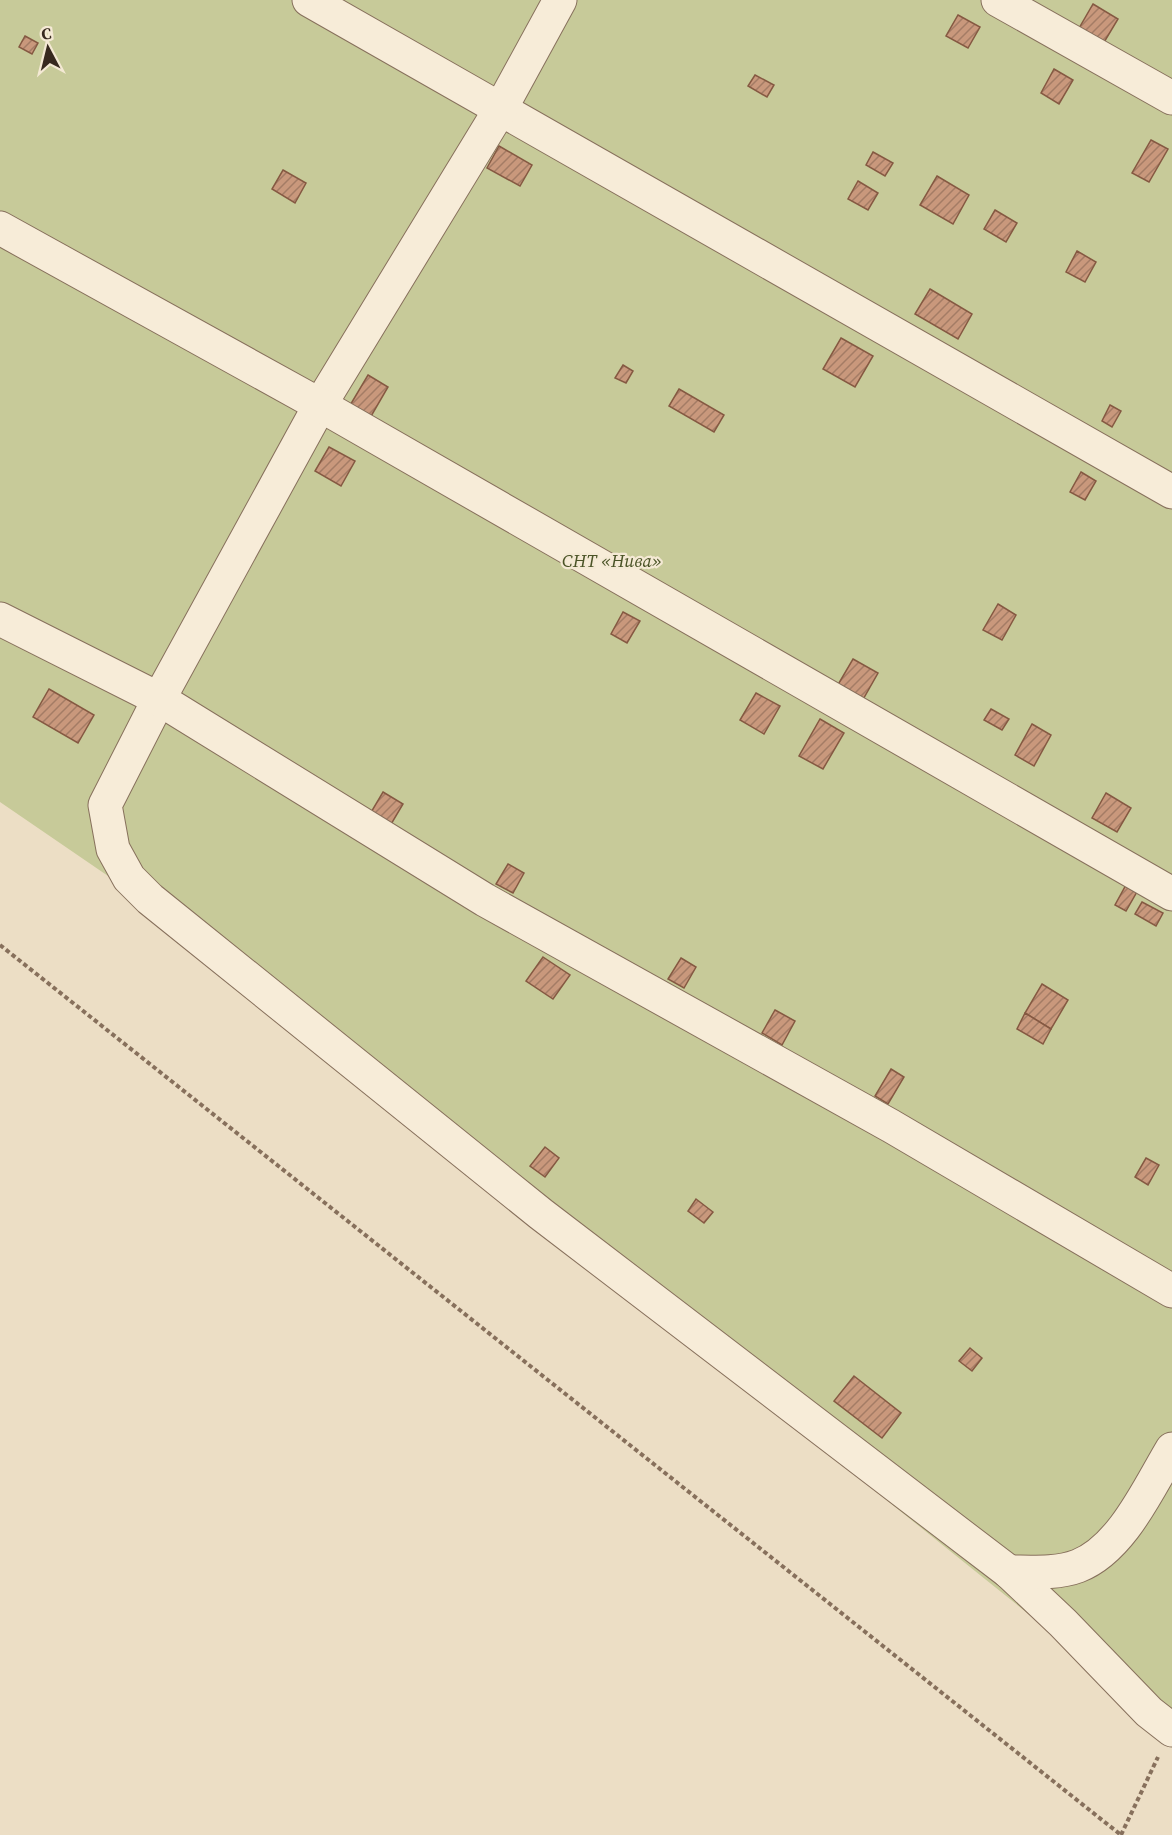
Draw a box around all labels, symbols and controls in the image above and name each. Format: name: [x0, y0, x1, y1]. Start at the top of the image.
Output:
north arrow: [18, 18, 78, 78]
text: С: [40, 22, 52, 45]
park label: СНТ «Нива»: [562, 548, 662, 573]

